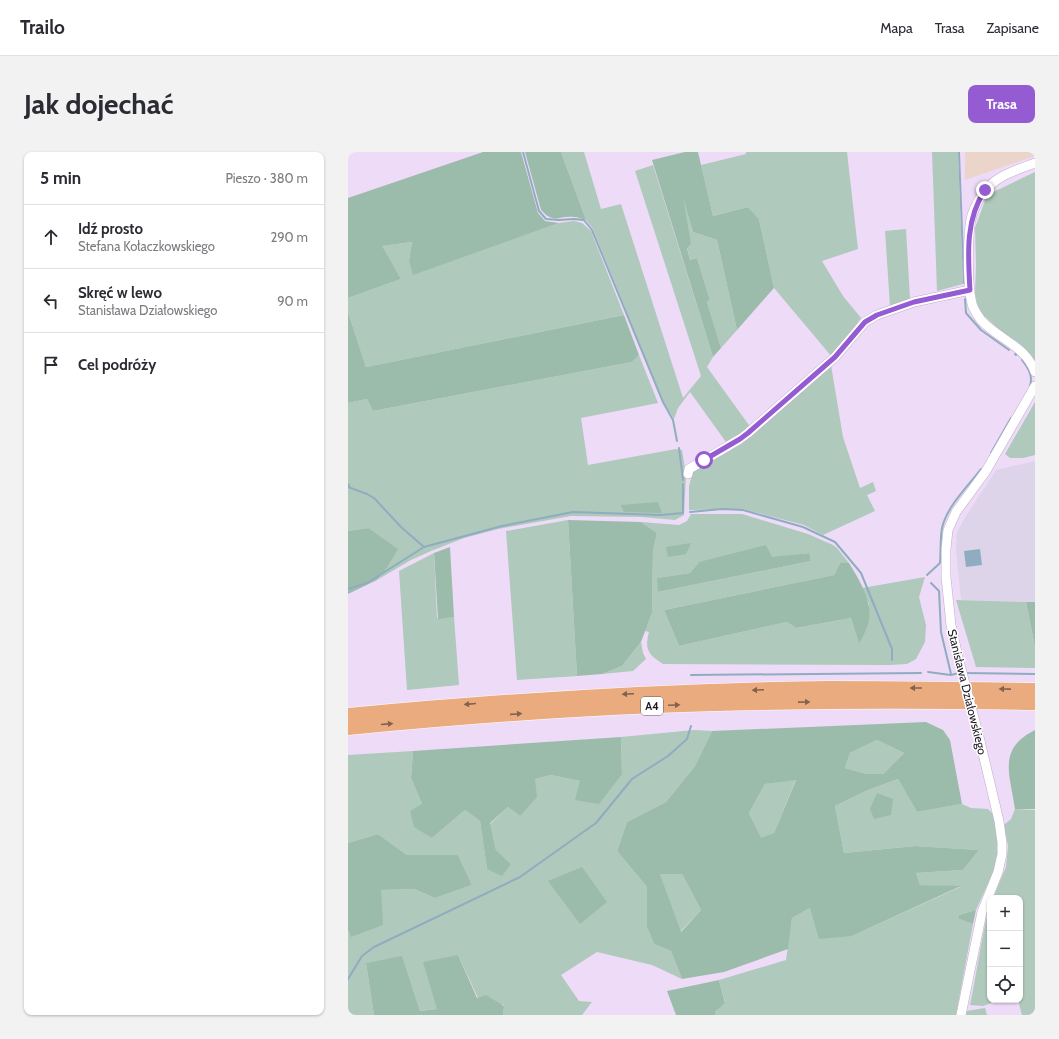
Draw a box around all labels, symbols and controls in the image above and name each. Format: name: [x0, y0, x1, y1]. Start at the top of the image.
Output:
text: Trailo: [20, 16, 65, 39]
text: Mapa: [880, 19, 913, 37]
text: Trasa: [935, 19, 964, 37]
text: Zapisane: [986, 19, 1039, 37]
button: Trasa: [968, 85, 1035, 123]
text: Jak dojechać: [24, 87, 173, 121]
text: 5 min: [40, 168, 81, 188]
text: Pieszo · 380 m: [225, 170, 308, 186]
route end: [976, 181, 994, 199]
text: Idź prosto: [78, 220, 143, 238]
icon: ahead: [40, 226, 62, 248]
text: 290 m: [270, 229, 308, 245]
text: Stefana Kołaczkowskiego: [78, 238, 215, 254]
text: Skręć w lewo: [78, 284, 162, 302]
icon: left: [40, 290, 62, 312]
text: 90 m: [277, 293, 308, 309]
text: Stanisława Działowskiego: [78, 302, 217, 318]
icon: arrive: [40, 354, 62, 376]
text: Cel podróży: [78, 356, 156, 374]
route start: [695, 451, 713, 469]
street label: Stanisława Działowskiego: [945, 628, 990, 757]
one-way arrow: [909, 685, 922, 691]
one-way arrow: [998, 686, 1011, 692]
one-way arrow: [751, 687, 764, 693]
one-way arrow: [622, 691, 634, 698]
road number: A4: [641, 697, 663, 715]
one-way arrow: [798, 699, 811, 705]
one-way arrow: [464, 701, 476, 708]
one-way arrow: [668, 702, 681, 708]
one-way arrow: [510, 710, 522, 717]
one-way arrow: [381, 721, 393, 727]
map controls: [987, 895, 1023, 1003]
button: +: [987, 895, 1023, 931]
button: −: [987, 931, 1023, 967]
button: locate: [987, 967, 1023, 1003]

